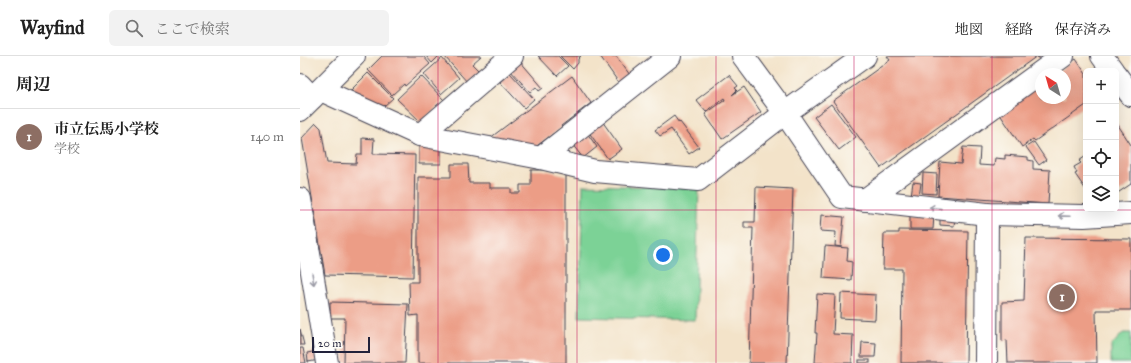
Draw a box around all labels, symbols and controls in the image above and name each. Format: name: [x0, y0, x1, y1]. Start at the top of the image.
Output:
search box: [109, 10, 389, 46]
text: Wayfind: [20, 16, 85, 39]
icon: search: [123, 17, 145, 39]
text: ここで検索: [155, 20, 230, 38]
text: 地図: [955, 21, 983, 38]
text: 経路: [1005, 21, 1033, 38]
text: 保存済み: [1055, 21, 1111, 38]
north arrow: [1035, 68, 1071, 104]
map controls: [1083, 68, 1119, 212]
button: +: [1083, 68, 1119, 104]
text: 周辺: [16, 74, 50, 95]
button: −: [1083, 104, 1119, 140]
text: 市立伝馬小学校: [54, 120, 159, 138]
text: 1: [26, 129, 32, 145]
text: 140 m: [250, 129, 284, 145]
button: locate: [1083, 140, 1119, 176]
text: 学校: [54, 141, 80, 157]
button: layers: [1083, 176, 1119, 212]
one-way arrow: [928, 204, 941, 212]
one-way arrow: [1058, 212, 1071, 220]
your location: [653, 245, 673, 265]
one-way arrow: [310, 272, 318, 285]
pin: 1: [1049, 282, 1075, 312]
scale bar: [312, 335, 370, 354]
text: 20 m: [318, 337, 341, 350]

